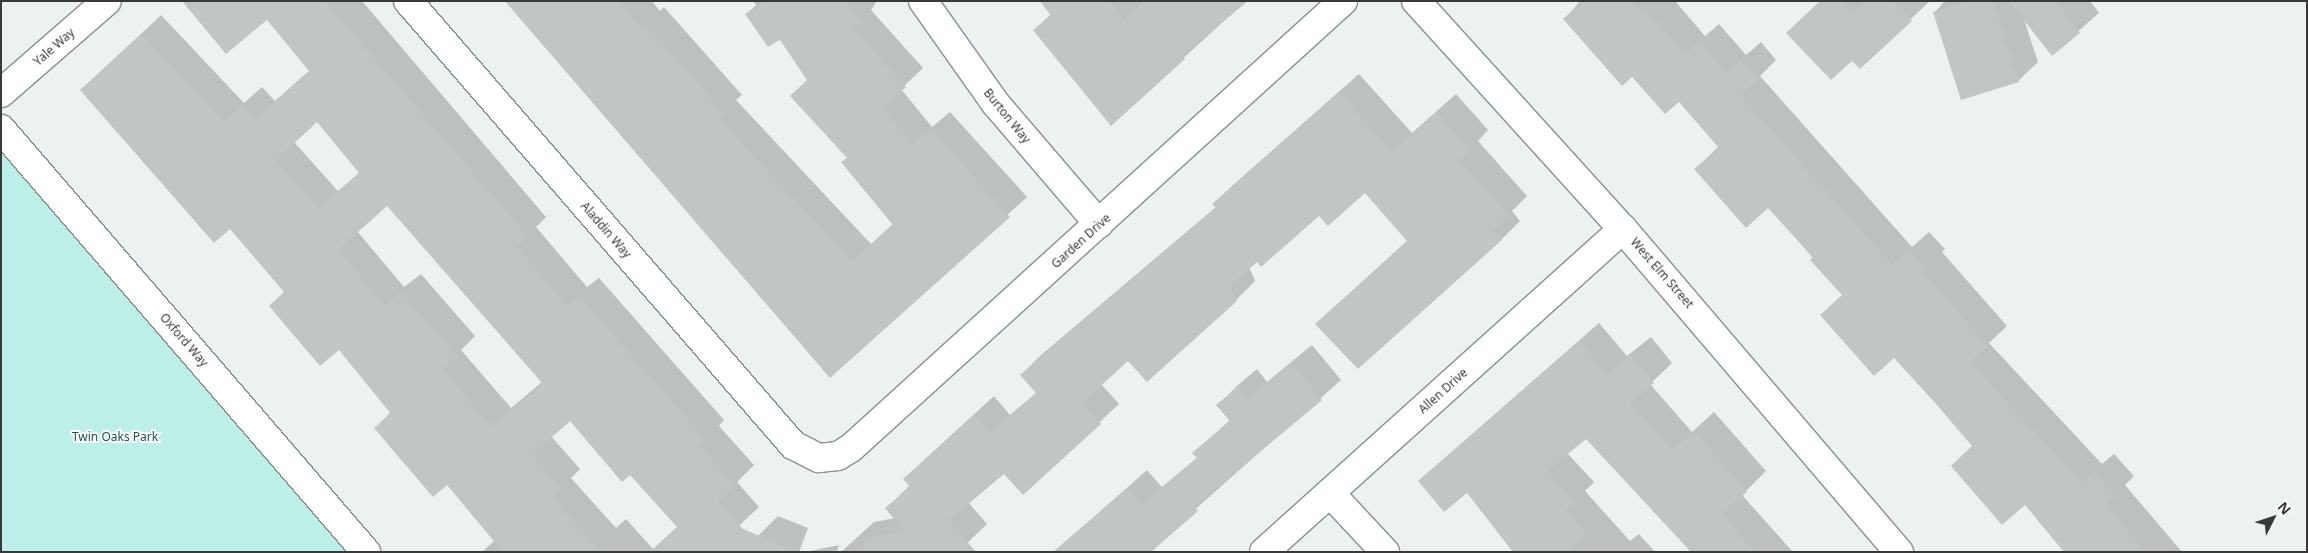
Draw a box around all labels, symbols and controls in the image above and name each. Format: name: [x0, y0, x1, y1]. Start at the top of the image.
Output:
street label: Yale Way: [31, 25, 77, 69]
street label: Burton Way: [981, 86, 1033, 146]
street label: Aladdin Way: [578, 199, 634, 261]
street label: Garden Drive: [1048, 211, 1114, 271]
street label: West Elm Street: [1628, 235, 1696, 311]
street label: Oxford Way: [157, 310, 211, 370]
street label: Allen Drive: [1416, 365, 1470, 417]
park label: Twin Oaks Park: [72, 430, 158, 444]
north arrow: [2248, 493, 2298, 543]
text: N: [2274, 497, 2296, 518]

